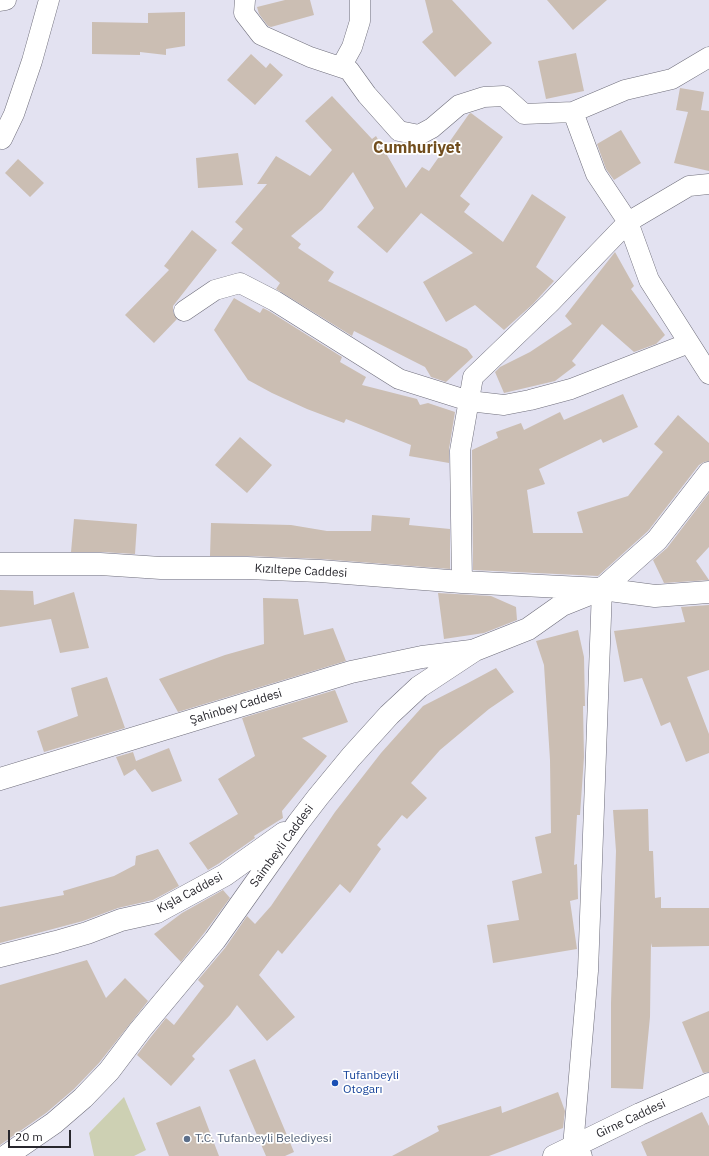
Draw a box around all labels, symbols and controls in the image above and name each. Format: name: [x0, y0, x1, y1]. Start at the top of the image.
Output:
district label: Cumhuriyet: [373, 138, 461, 158]
street label: Kızıltepe Caddesi: [254, 561, 348, 581]
street label: Şahinbey Caddesi: [188, 686, 284, 728]
street label: Saimbeyli Caddesi: [247, 802, 317, 890]
street label: Kışla Caddesi: [155, 870, 225, 916]
place label: Tufanbeyli Otogarı: [343, 1069, 399, 1097]
marker: Tufanbeyli Otogarı: [330, 1078, 340, 1088]
street label: Girne Caddesi: [594, 1097, 668, 1141]
scale bar: [10, 1122, 73, 1148]
text: 20 m: [15, 1129, 43, 1144]
place label: T.C. Tufanbeyli Belediyesi: [195, 1132, 332, 1146]
marker: T.C. Tufanbeyli Belediyesi: [182, 1134, 192, 1144]

